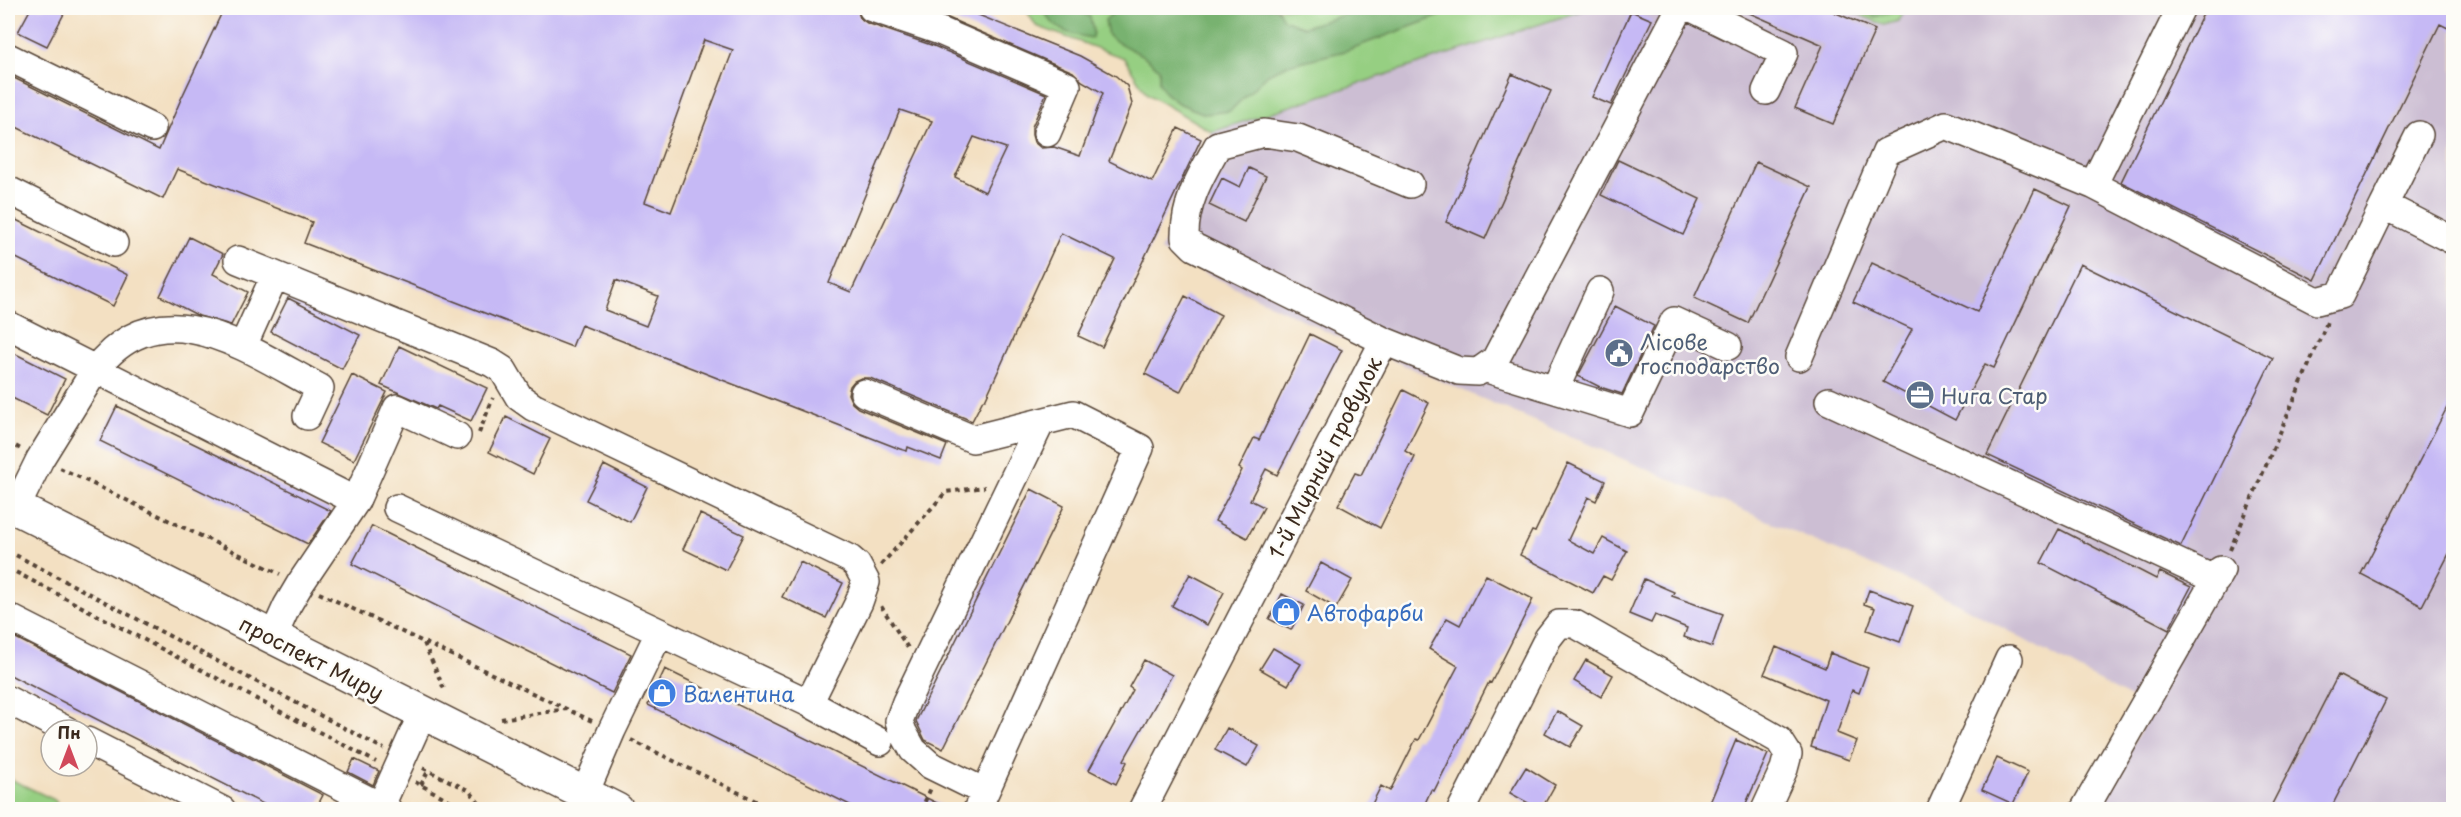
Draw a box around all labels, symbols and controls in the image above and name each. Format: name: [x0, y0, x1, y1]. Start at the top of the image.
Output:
place label: Лісове господарство: [1640, 325, 1780, 381]
public building icon: Лісове господарство: [1603, 337, 1635, 369]
street label: 1-й Мирний провулок: [1259, 350, 1389, 564]
office icon: Нига Стар: [1904, 379, 1936, 411]
place label: Нига Стар: [1941, 379, 2048, 411]
shop icon: Автофарби: [1270, 596, 1302, 628]
place label: Автофарби: [1307, 596, 1424, 628]
street label: проспект Миру: [234, 607, 390, 707]
shop icon: Валентина: [646, 677, 678, 709]
place label: Валентина: [683, 677, 795, 709]
north arrow: [39, 718, 99, 778]
text: Пн: [57, 720, 81, 744]

